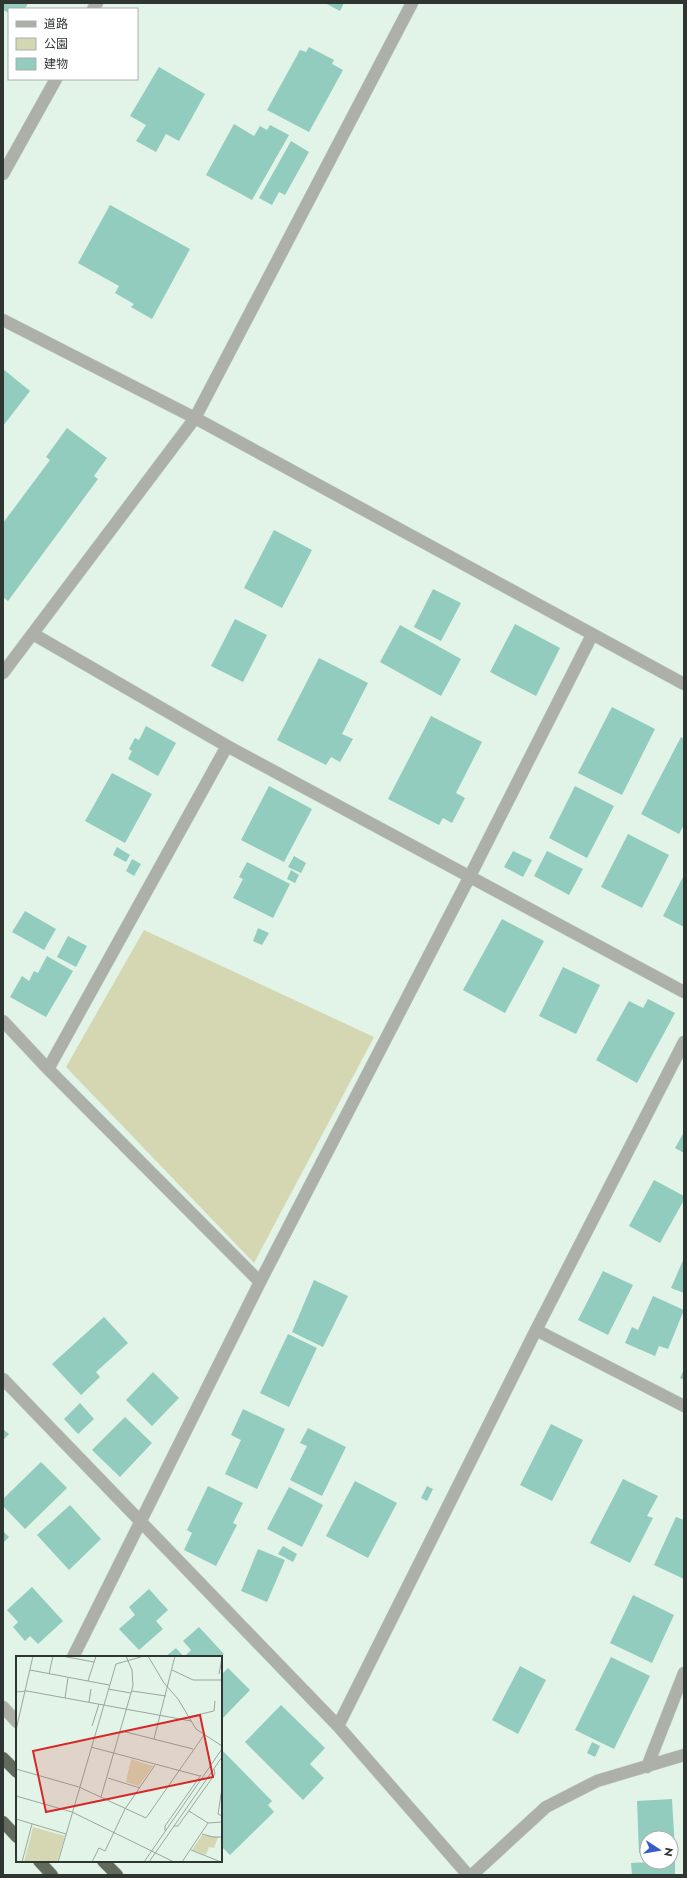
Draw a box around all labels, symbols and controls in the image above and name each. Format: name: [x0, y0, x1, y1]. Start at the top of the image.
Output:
legend: [8, 8, 138, 80]
text: 道路: [44, 15, 68, 33]
text: 公園: [44, 35, 68, 53]
text: 建物: [44, 55, 68, 73]
inset map: [16, 1656, 222, 1862]
north arrow: [639, 1830, 679, 1870]
text: N: [660, 1846, 678, 1858]

